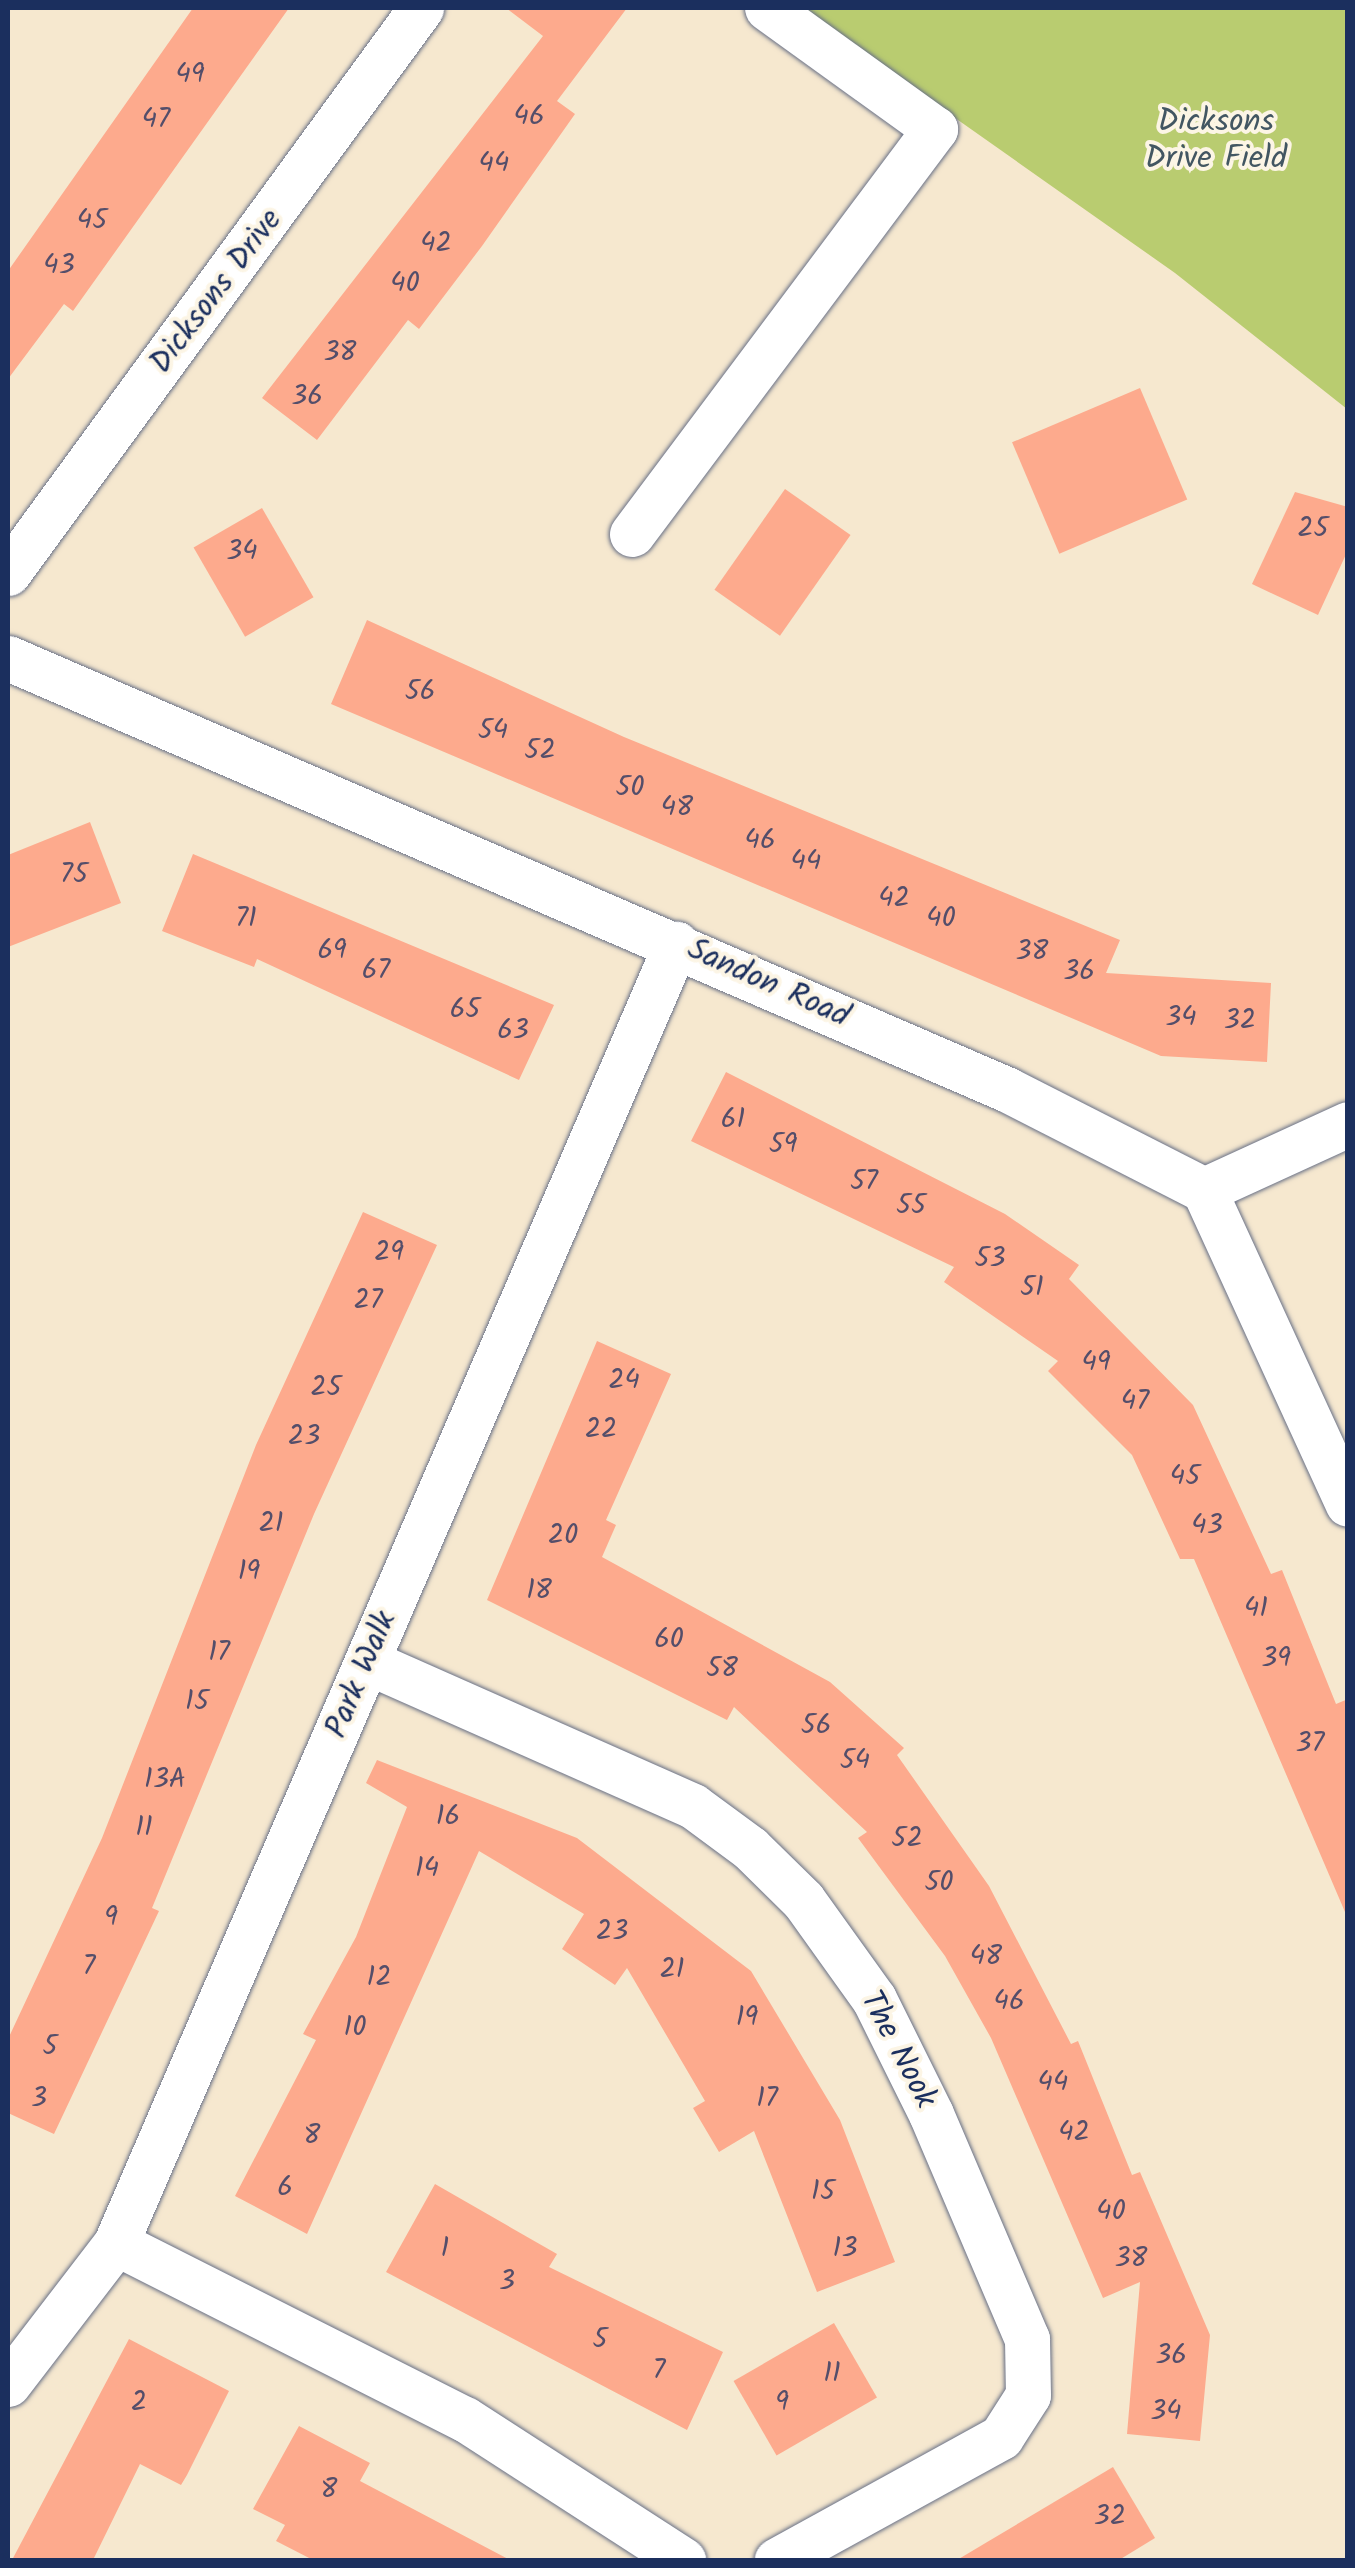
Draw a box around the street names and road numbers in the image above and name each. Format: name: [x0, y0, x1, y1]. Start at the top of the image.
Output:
street label: Dicksons Drive: [143, 202, 291, 382]
street label: Sandon Road: [681, 931, 855, 1037]
street label: Park Walk: [318, 1606, 406, 1744]
street label: The Nook: [850, 1985, 944, 2115]

